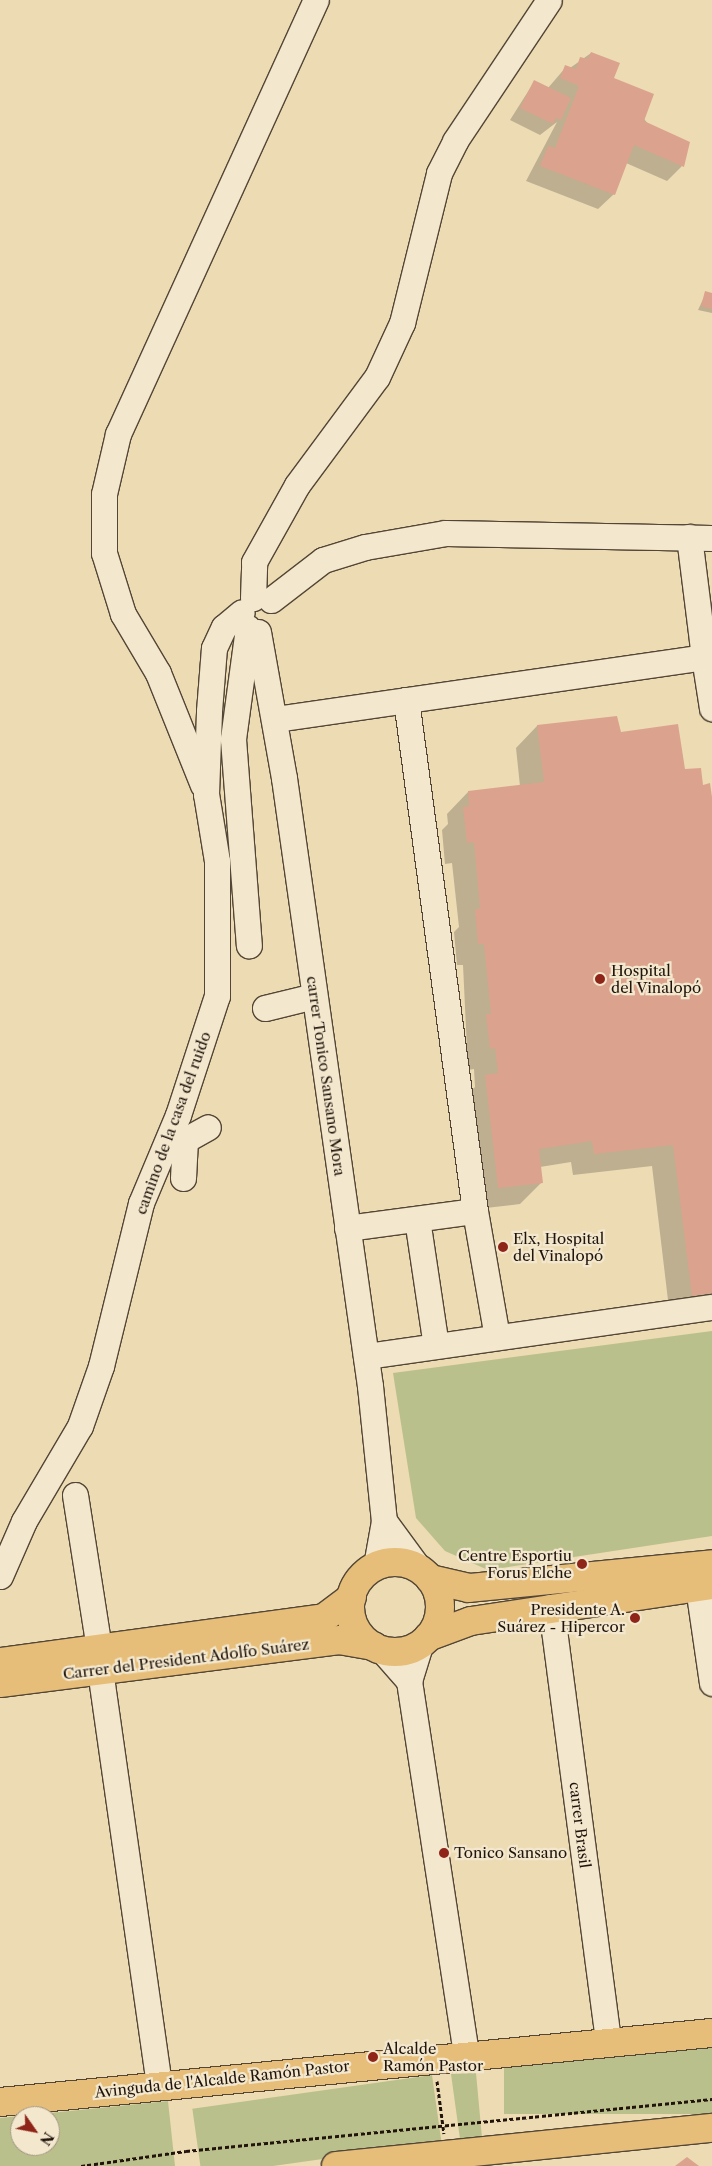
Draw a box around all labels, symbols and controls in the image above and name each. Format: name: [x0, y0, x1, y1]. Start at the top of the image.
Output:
place label: Hospital del Vinalopó: [611, 961, 702, 996]
marker: Hospital del Vinalopó: [593, 972, 607, 986]
street label: carrer Tonico Sansano Mora: [303, 975, 349, 1177]
street label: camino de la casa del ruido: [131, 1029, 215, 1217]
place label: Elx, Hospital del Vinalopó: [513, 1229, 604, 1264]
marker: Elx, Hospital del Vinalopó: [497, 1241, 509, 1253]
place label: Centre Esportiu Forus Elche: [458, 1546, 572, 1581]
marker: Centre Esportiu Forus Elche: [576, 1558, 588, 1570]
place label: Presidente A. Suárez - Hipercor: [497, 1600, 625, 1635]
marker: Presidente A. Suárez - Hipercor: [629, 1612, 641, 1624]
street label: Carrer del President Adolfo Suárez: [61, 1635, 311, 1683]
street label: carrer Brasil: [566, 1781, 594, 1869]
place label: Tonico Sansano: [454, 1844, 567, 1862]
marker: Tonico Sansano: [438, 1847, 450, 1859]
place label: Alcalde Ramón Pastor: [383, 2039, 483, 2074]
marker: Alcalde Ramón Pastor: [367, 2051, 379, 2063]
street label: Avinguda de l'Alcalde Ramón Pastor: [94, 2057, 350, 2101]
north arrow: [10, 2106, 60, 2156]
text: N: [36, 2129, 58, 2149]

